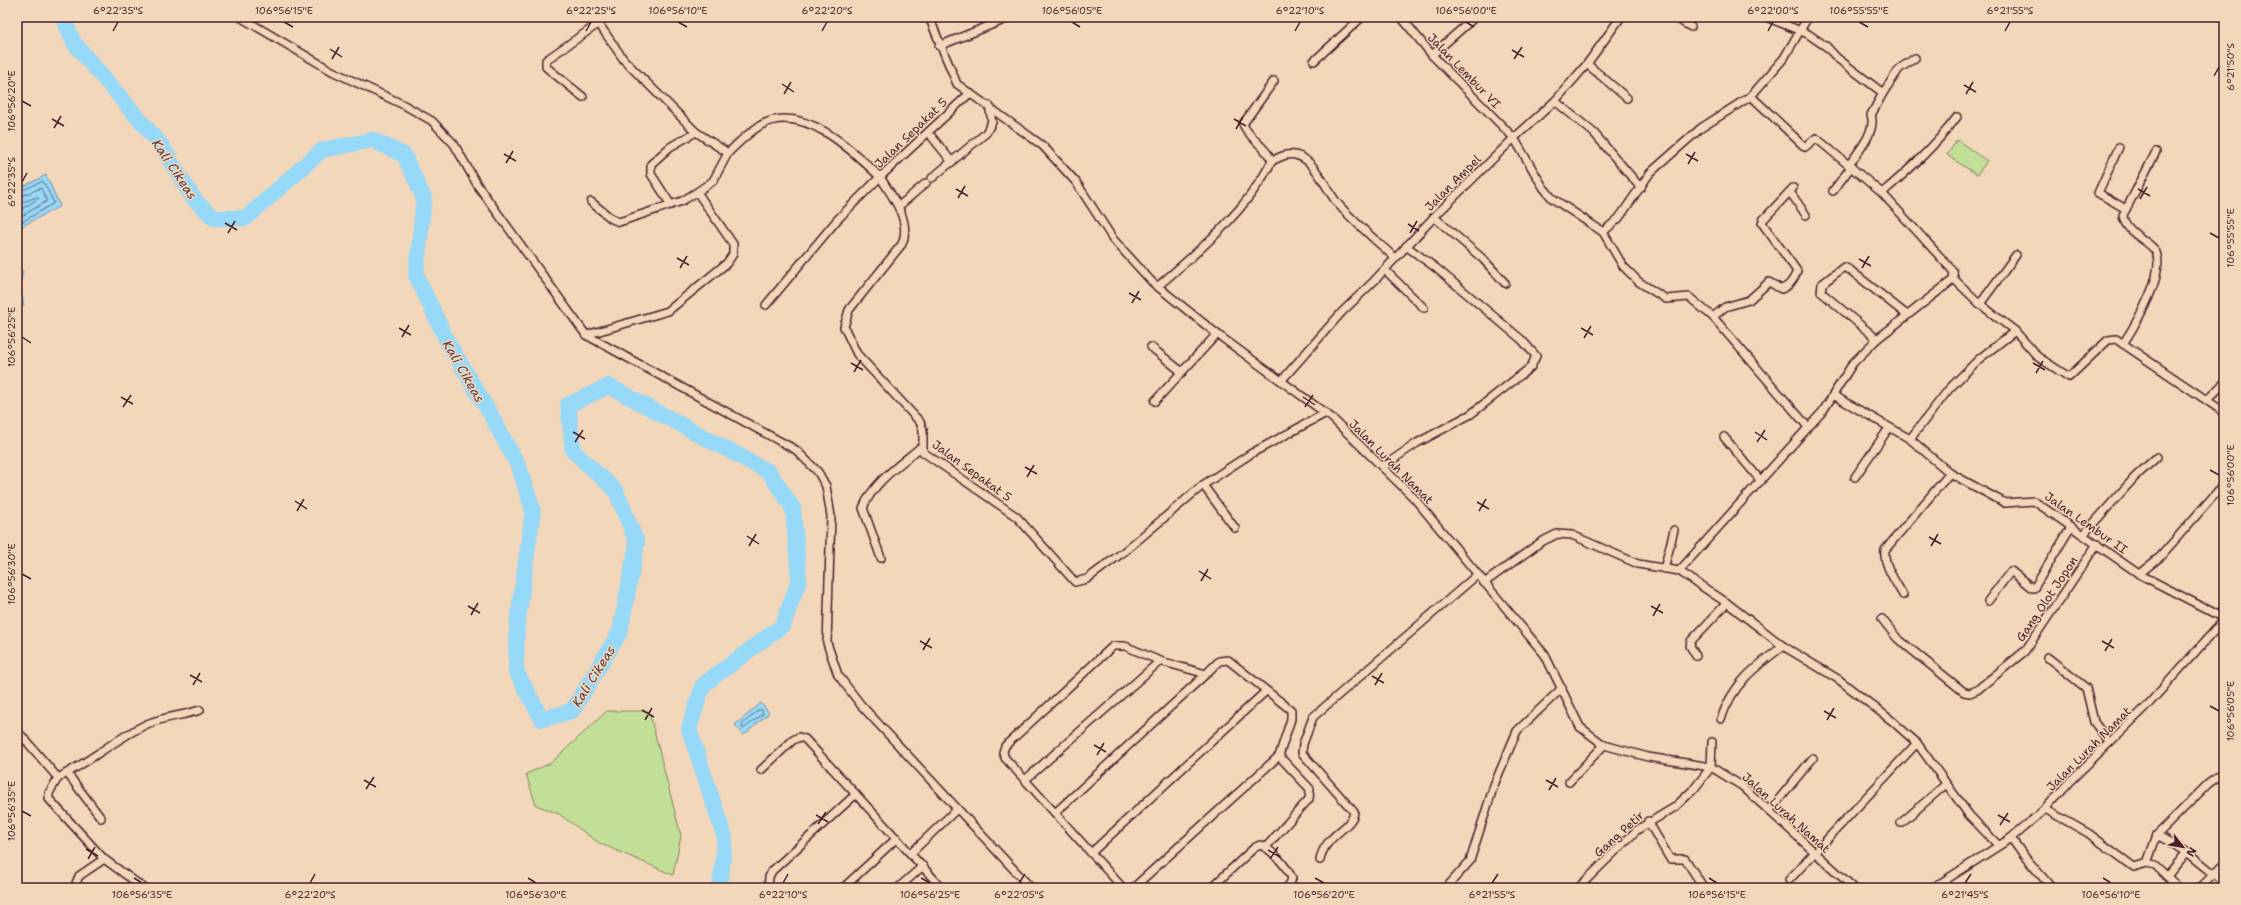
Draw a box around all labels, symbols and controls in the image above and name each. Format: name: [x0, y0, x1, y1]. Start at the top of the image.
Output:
text: 6°22'35"S: [93, 4, 143, 17]
text: 106°56'15"E: [255, 4, 313, 17]
text: 6°22'25"S: [566, 4, 617, 17]
text: 106°56'10"E: [648, 4, 708, 17]
text: 6°22'20"S: [801, 4, 853, 17]
text: 106°56'05"E: [1042, 4, 1102, 17]
text: 6°22'10"S: [1276, 4, 1325, 17]
text: 106°56'00"E: [1435, 4, 1497, 17]
text: 6°22'00"S: [1747, 4, 1799, 17]
text: 106°55'55"E: [1829, 4, 1889, 17]
text: 6°21'55"S: [1987, 4, 2034, 17]
street label: Jalan Lembur VI: [1424, 30, 1504, 112]
text: 6°21'50"S: [2224, 43, 2237, 91]
text: 106°56'20"E: [5, 70, 18, 132]
street label: Jalan Sepakat 5: [871, 94, 951, 172]
water label: Kali Cikeas: [148, 136, 201, 203]
street label: Jalan Ampel: [1422, 151, 1485, 214]
text: 6°22'35"S: [5, 157, 18, 207]
text: 106°55'55"E: [2224, 208, 2237, 268]
text: 106°56'25"E: [5, 307, 18, 367]
water label: Kali Cikeas: [439, 337, 488, 405]
street label: Jalan Lurah Namat: [1345, 416, 1437, 508]
street label: Jalan Sepakat 5: [929, 437, 1015, 505]
text: 106°56'00"E: [2224, 444, 2237, 506]
street label: Jalan Lembur II: [2041, 488, 2131, 558]
text: 106°56'30"E: [5, 543, 18, 605]
street label: Gang Olot Jopon: [2012, 553, 2082, 645]
water label: Kali Cikeas: [568, 642, 619, 710]
text: 106°56'05"E: [2224, 681, 2237, 741]
street label: Jalan Lurah Namat: [2043, 703, 2135, 795]
street label: Jalan Lurah Namat: [1739, 769, 1833, 857]
text: 106°56'35"E: [5, 781, 18, 841]
street label: Gang Petir: [1591, 807, 1648, 861]
north arrow: [2163, 827, 2203, 867]
text: N: [2182, 844, 2200, 860]
text: 106°56'35"E: [112, 888, 172, 901]
text: 6°22'20"S: [284, 888, 336, 901]
text: 106°56'30"E: [505, 888, 567, 901]
text: 6°22'10"S: [759, 888, 808, 901]
text: 106°56'25"E: [900, 888, 960, 901]
text: 6°22'05"S: [994, 888, 1045, 901]
text: 106°56'20"E: [1293, 888, 1355, 901]
text: 6°21'55"S: [1469, 888, 1516, 901]
text: 106°56'15"E: [1688, 888, 1746, 901]
text: 6°21'45"S: [1941, 888, 1989, 901]
text: 106°56'10"E: [2081, 888, 2141, 901]

